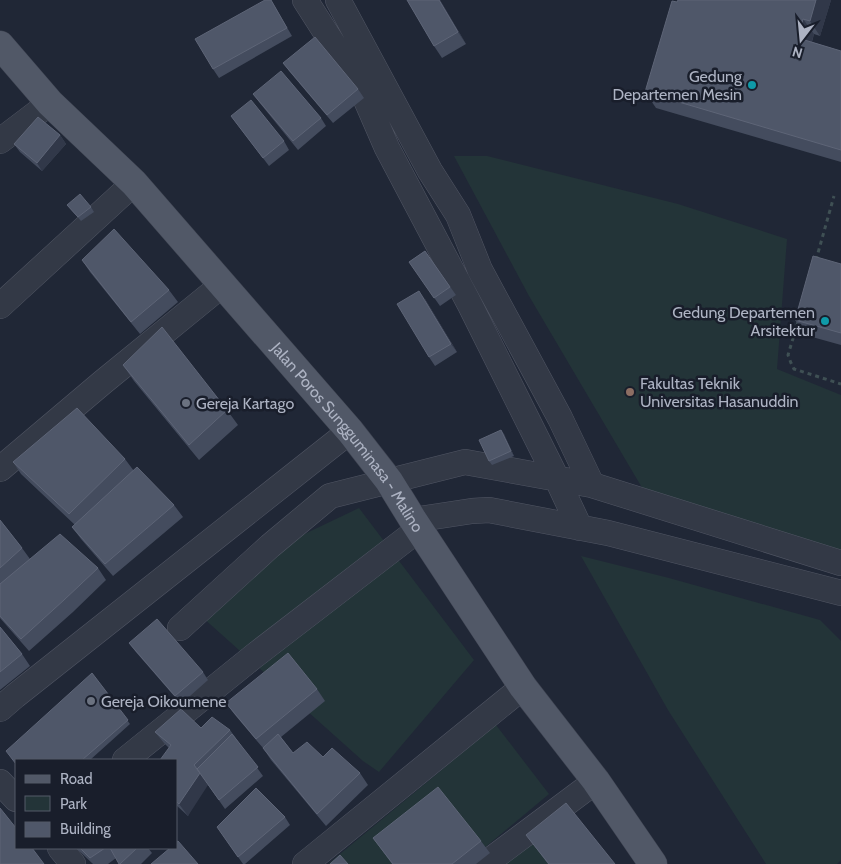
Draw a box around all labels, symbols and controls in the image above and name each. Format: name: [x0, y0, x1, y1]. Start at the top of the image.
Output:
north arrow: [776, 15, 826, 65]
text: N: [790, 42, 805, 63]
place label: Gedung Departemen Mesin: [612, 67, 743, 104]
marker: Gedung Departemen Mesin: [746, 79, 758, 91]
place label: Gedung Departemen Arsitektur: [672, 303, 816, 340]
marker: Gedung Departemen Arsitektur: [819, 315, 831, 327]
street label: Jalan Poros Sungguminasa - Malino: [267, 338, 428, 536]
place label: Fakultas Teknik Universitas Hasanuddin: [640, 374, 799, 411]
marker: Fakultas Teknik Universitas Hasanuddin: [624, 386, 636, 398]
place label: Gereja Kartago: [196, 394, 294, 413]
marker: Gereja Kartago: [180, 397, 192, 409]
place label: Gereja Oikoumene: [101, 692, 227, 711]
marker: Gereja Oikoumene: [85, 695, 97, 707]
legend: [15, 759, 178, 849]
text: Road: [60, 770, 93, 788]
text: Park: [60, 795, 87, 813]
text: Building: [60, 820, 111, 838]

